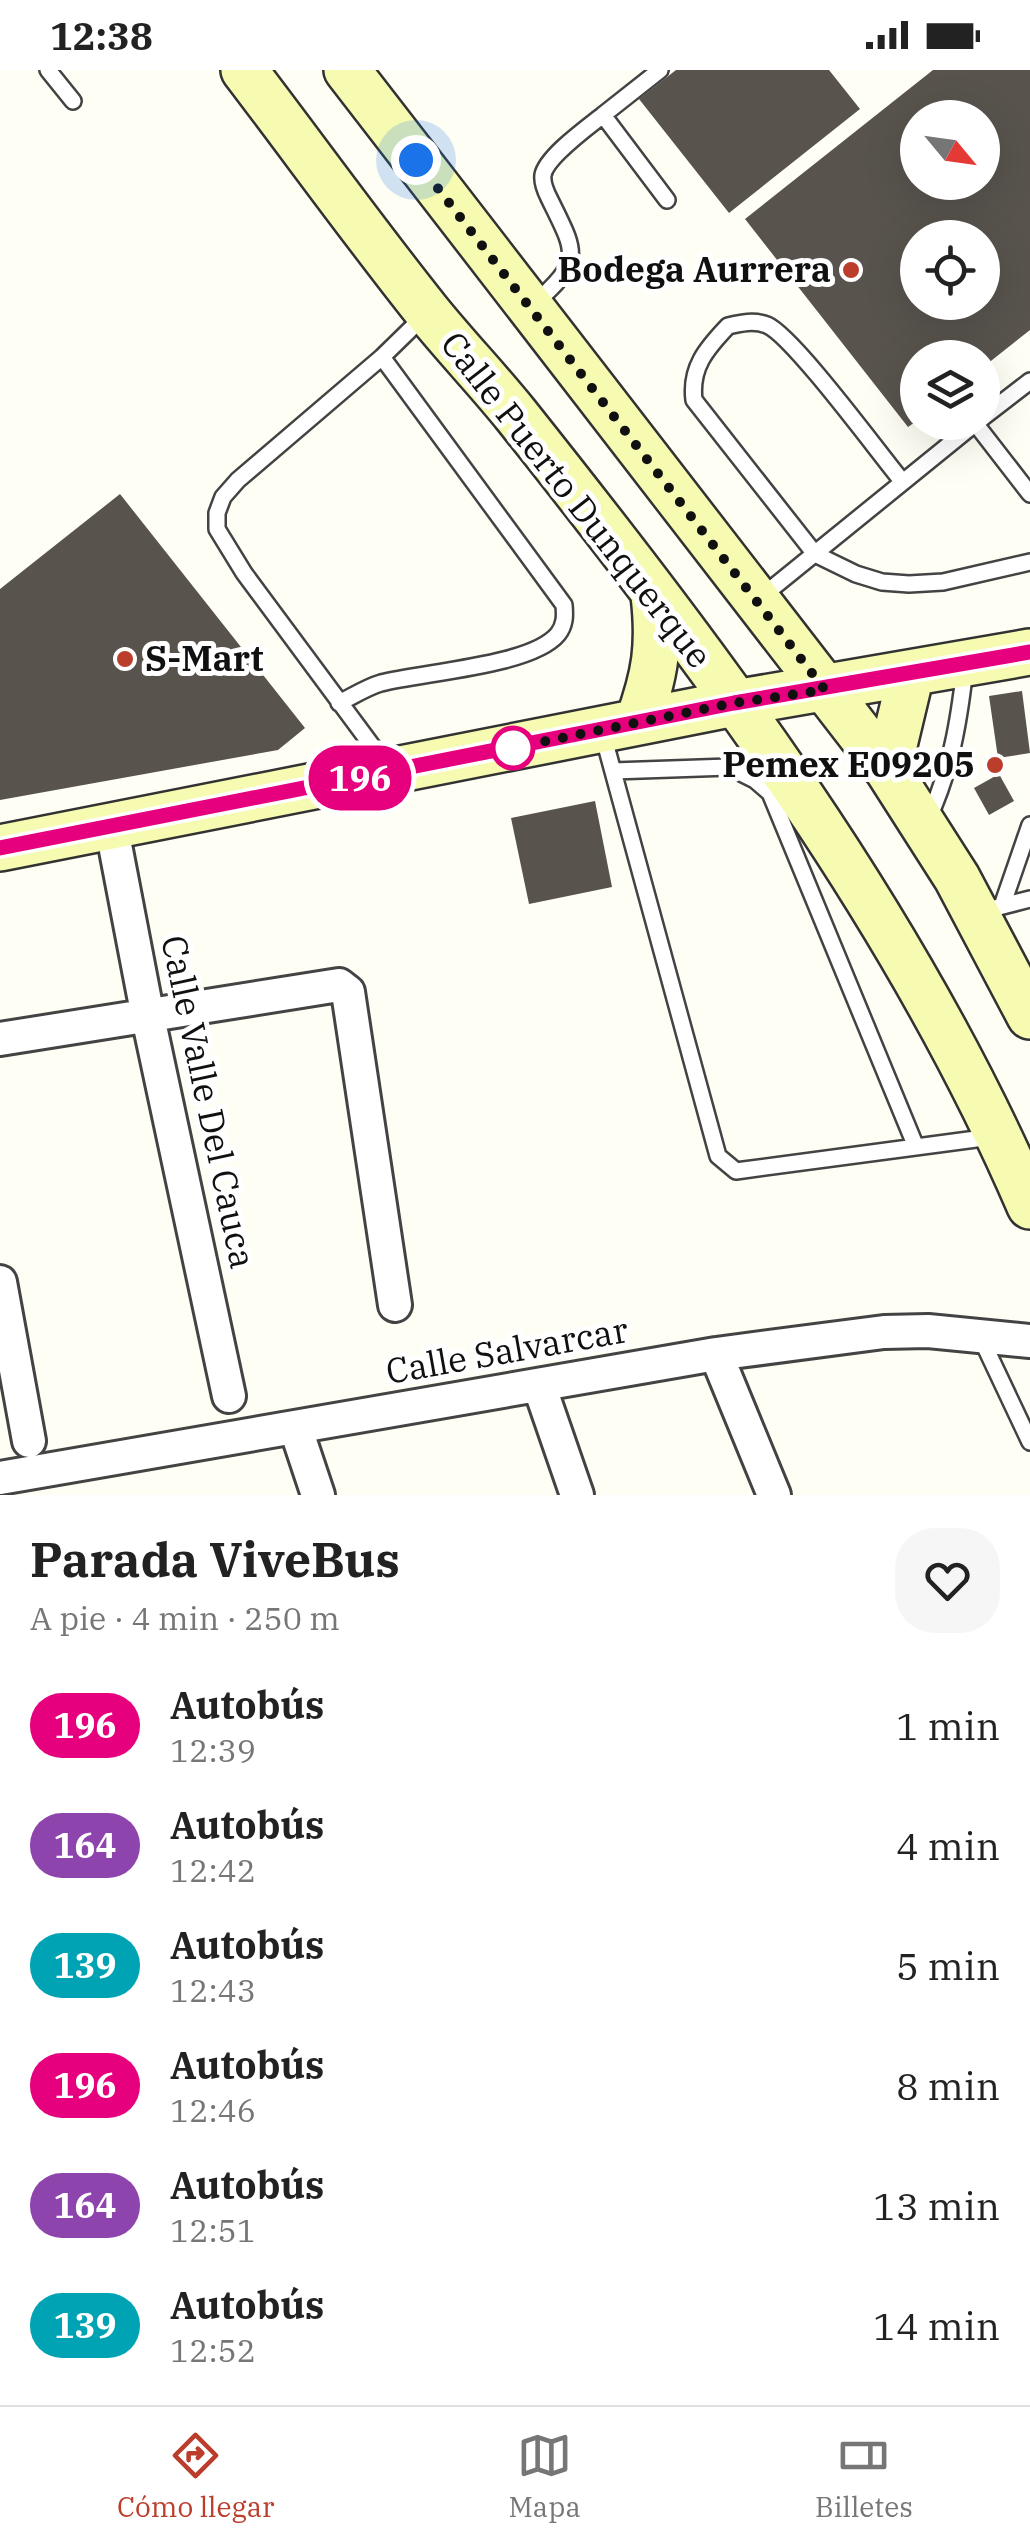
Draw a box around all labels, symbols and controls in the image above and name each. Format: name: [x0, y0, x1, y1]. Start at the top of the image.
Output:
text: 12:38: [50, 11, 153, 60]
north arrow: [900, 100, 1000, 200]
map controls: [900, 100, 1000, 440]
your location: [391, 135, 441, 185]
button: locate: [900, 220, 1000, 320]
place label: Bodega Aurrera: [558, 246, 831, 292]
marker: Bodega Aurrera: [840, 259, 862, 281]
street label: Calle Puerto Dunquerque: [431, 322, 723, 677]
button: layers: [900, 340, 1000, 440]
place label: S-Mart: [145, 635, 263, 681]
marker: S-Mart: [114, 648, 136, 670]
unlabelled marker: [492, 727, 534, 769]
place label: Pemex E09205: [722, 741, 975, 787]
line badge: 196: [302, 746, 418, 810]
marker: Pemex E09205: [984, 754, 1006, 776]
text: 196: [328, 755, 392, 801]
street label: Calle Valle Del Cauca: [151, 931, 267, 1273]
street label: Calle Salvarcar: [382, 1306, 632, 1394]
text: Parada ViveBus: [30, 1528, 400, 1590]
button: heart: [895, 1528, 1000, 1633]
text: A pie · 4 min · 250 m: [30, 1597, 340, 1639]
text: Autobús: [170, 1680, 324, 1729]
text: 1 min: [896, 1701, 1000, 1750]
text: 196: [53, 1702, 117, 1748]
text: 12:39: [170, 1729, 256, 1771]
text: Autobús: [170, 1800, 324, 1849]
text: 4 min: [896, 1821, 1000, 1870]
text: 164: [53, 1822, 117, 1868]
text: 12:42: [170, 1849, 256, 1891]
text: Autobús: [170, 1920, 324, 1969]
text: 5 min: [896, 1941, 1000, 1990]
text: 139: [53, 1942, 117, 1988]
text: 12:43: [170, 1969, 256, 2011]
text: Autobús: [170, 2040, 324, 2089]
text: 8 min: [896, 2061, 1000, 2110]
text: 196: [53, 2062, 117, 2108]
text: 12:46: [170, 2089, 256, 2131]
text: Autobús: [170, 2160, 324, 2209]
text: 13 min: [873, 2181, 1000, 2230]
text: 164: [53, 2182, 117, 2228]
text: 12:51: [170, 2209, 256, 2251]
text: Autobús: [170, 2280, 324, 2329]
text: 14 min: [873, 2301, 1000, 2350]
text: 139: [53, 2302, 117, 2348]
text: 12:52: [170, 2329, 256, 2371]
tab: Cómo llegar: [117, 2428, 274, 2525]
tab: Mapa: [508, 2428, 581, 2525]
tab: Billetes: [815, 2428, 913, 2525]

